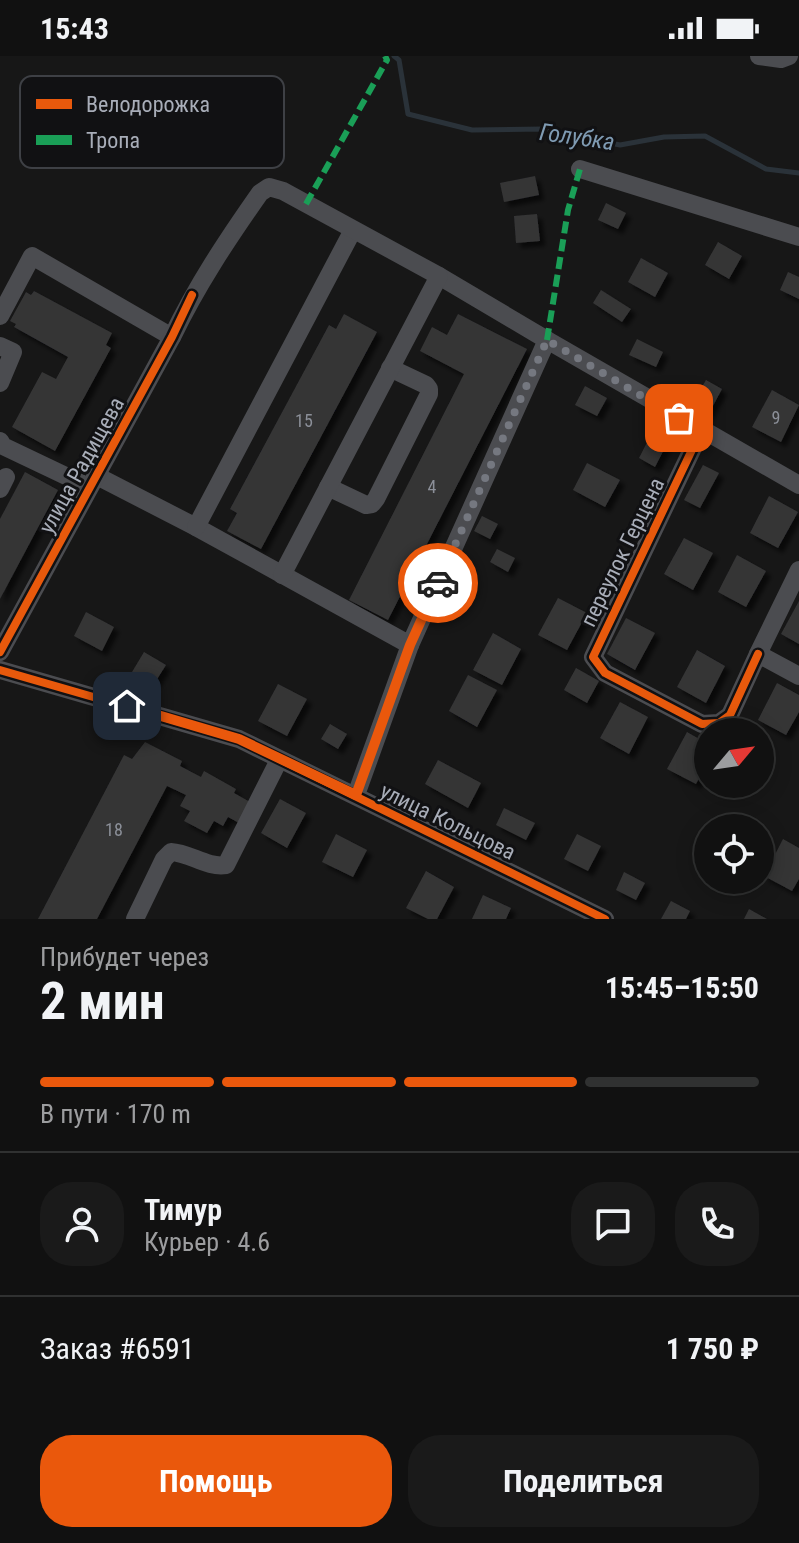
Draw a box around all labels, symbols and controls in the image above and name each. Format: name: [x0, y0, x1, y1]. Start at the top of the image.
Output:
text: 15:43: [40, 11, 109, 46]
legend: [20, 76, 284, 168]
text: Велодорожка: [86, 92, 210, 117]
water label: Голубка: [538, 118, 616, 156]
text: Тропа: [86, 128, 140, 153]
pin: [645, 384, 713, 452]
street label: улица Радищева: [34, 393, 129, 538]
icon: bag: [657, 396, 701, 440]
house number: 9: [772, 407, 780, 428]
house number: 15: [295, 410, 313, 431]
street label: переулок Герцена: [576, 474, 669, 631]
house number: 4: [428, 476, 437, 497]
courier: [398, 543, 478, 623]
icon: car: [416, 561, 460, 605]
pin: [93, 672, 161, 740]
icon: home: [105, 684, 149, 728]
north arrow: [694, 718, 774, 798]
map controls: [694, 718, 774, 894]
street label: улица Кольцова: [376, 778, 519, 865]
button: locate: [694, 814, 774, 894]
house number: 18: [105, 819, 123, 840]
text: Прибудет через: [40, 942, 209, 972]
text: 15:45–15:50: [605, 970, 759, 1005]
text: 2 мин: [40, 971, 165, 1032]
text: В пути · 170 m: [40, 1099, 191, 1129]
button: person: [40, 1182, 124, 1266]
button: chat: [571, 1182, 655, 1266]
button: phone: [675, 1182, 759, 1266]
text: Тимур: [144, 1192, 222, 1227]
text: Курьер · 4.6: [144, 1227, 270, 1257]
text: Заказ #6591: [40, 1331, 195, 1366]
text: 1 750 ₽: [666, 1331, 759, 1366]
button: Помощь: [40, 1435, 392, 1527]
button: Поделиться: [408, 1435, 759, 1527]

